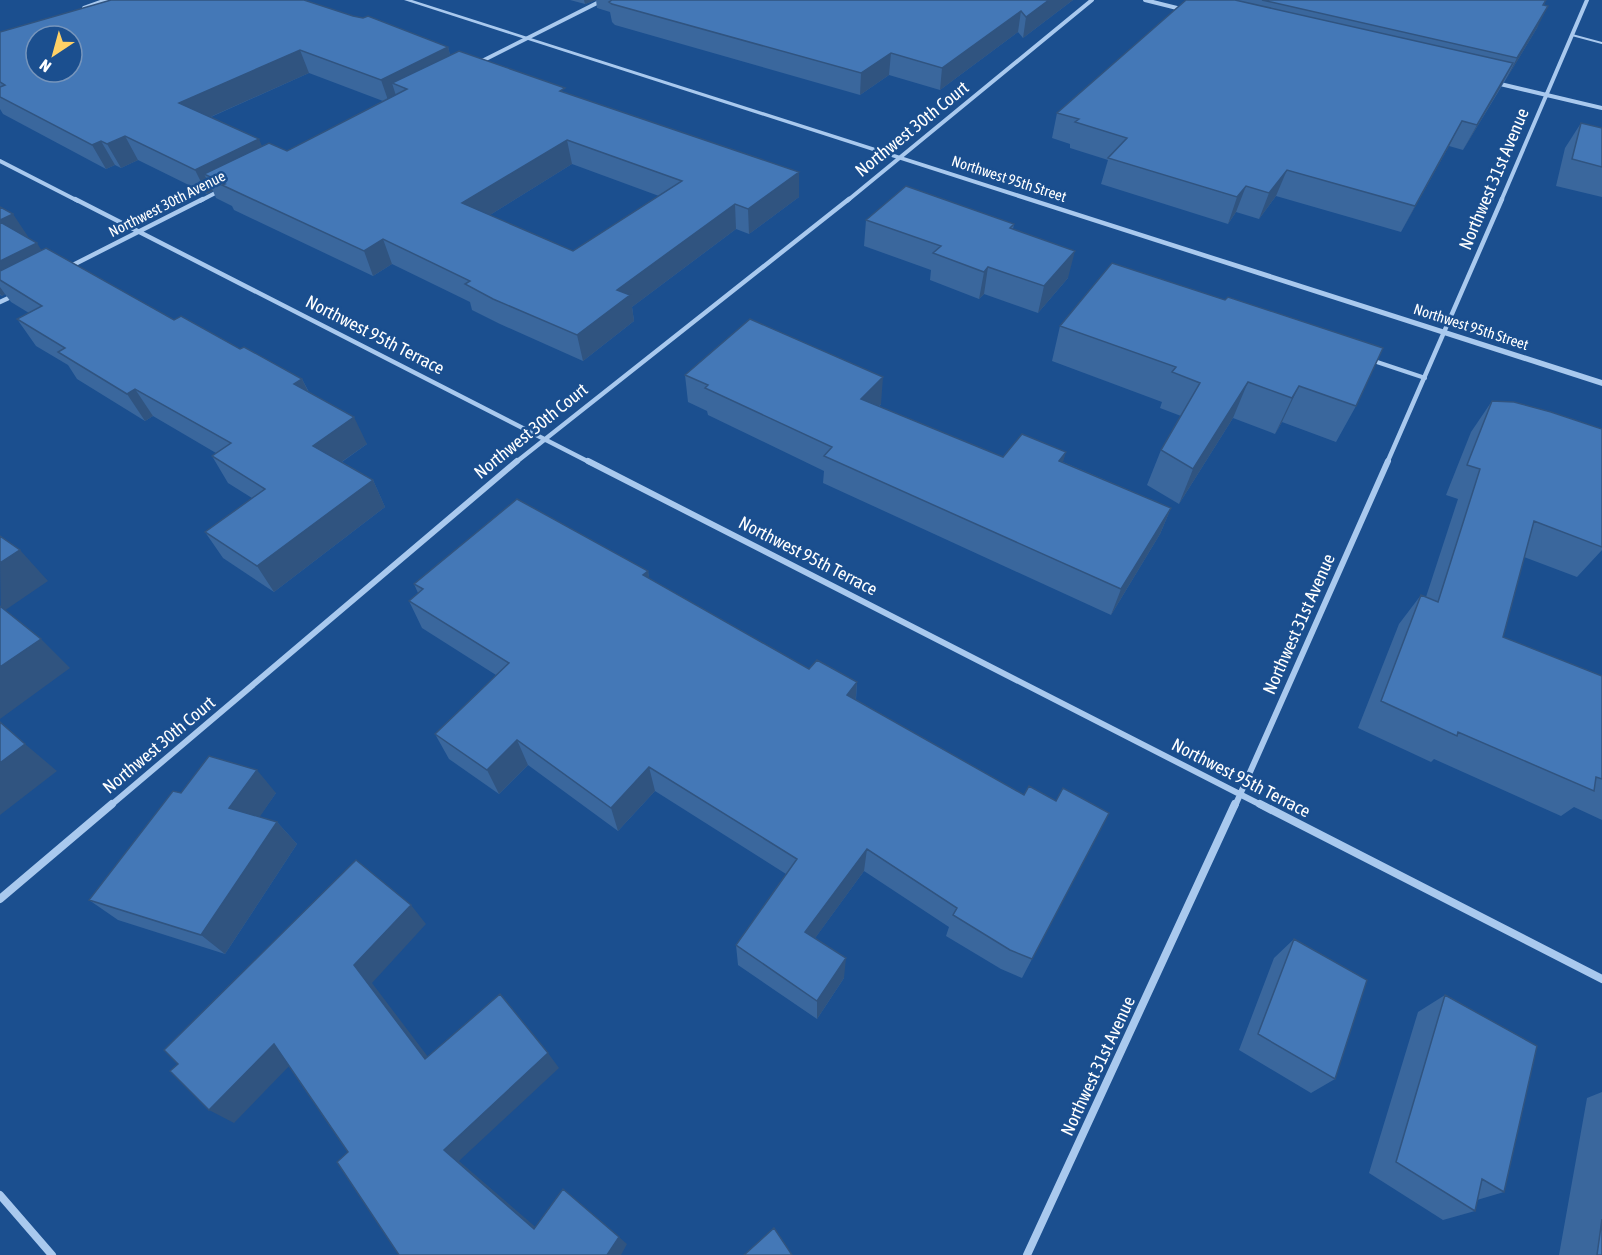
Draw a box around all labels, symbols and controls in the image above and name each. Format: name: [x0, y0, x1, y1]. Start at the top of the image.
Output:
north arrow: [24, 24, 84, 84]
text: N: [36, 56, 54, 76]
street label: Northwest 30th Court: [851, 76, 973, 181]
street label: Northwest 31st Avenue: [1454, 105, 1533, 253]
street label: Northwest 95th Street: [950, 152, 1069, 205]
street label: Northwest 30th Avenue: [106, 167, 228, 240]
street label: Northwest 95th Terrace: [302, 291, 448, 379]
street label: Northwest 95th Street: [1412, 300, 1531, 353]
street label: Northwest 30th Court: [470, 378, 592, 483]
street label: Northwest 95th Terrace: [735, 512, 881, 600]
street label: Northwest 31st Avenue: [1258, 550, 1339, 697]
street label: Northwest 30th Court: [98, 692, 219, 798]
street label: Northwest 95th Terrace: [1168, 734, 1314, 822]
street label: Northwest 31st Avenue: [1056, 993, 1139, 1139]

